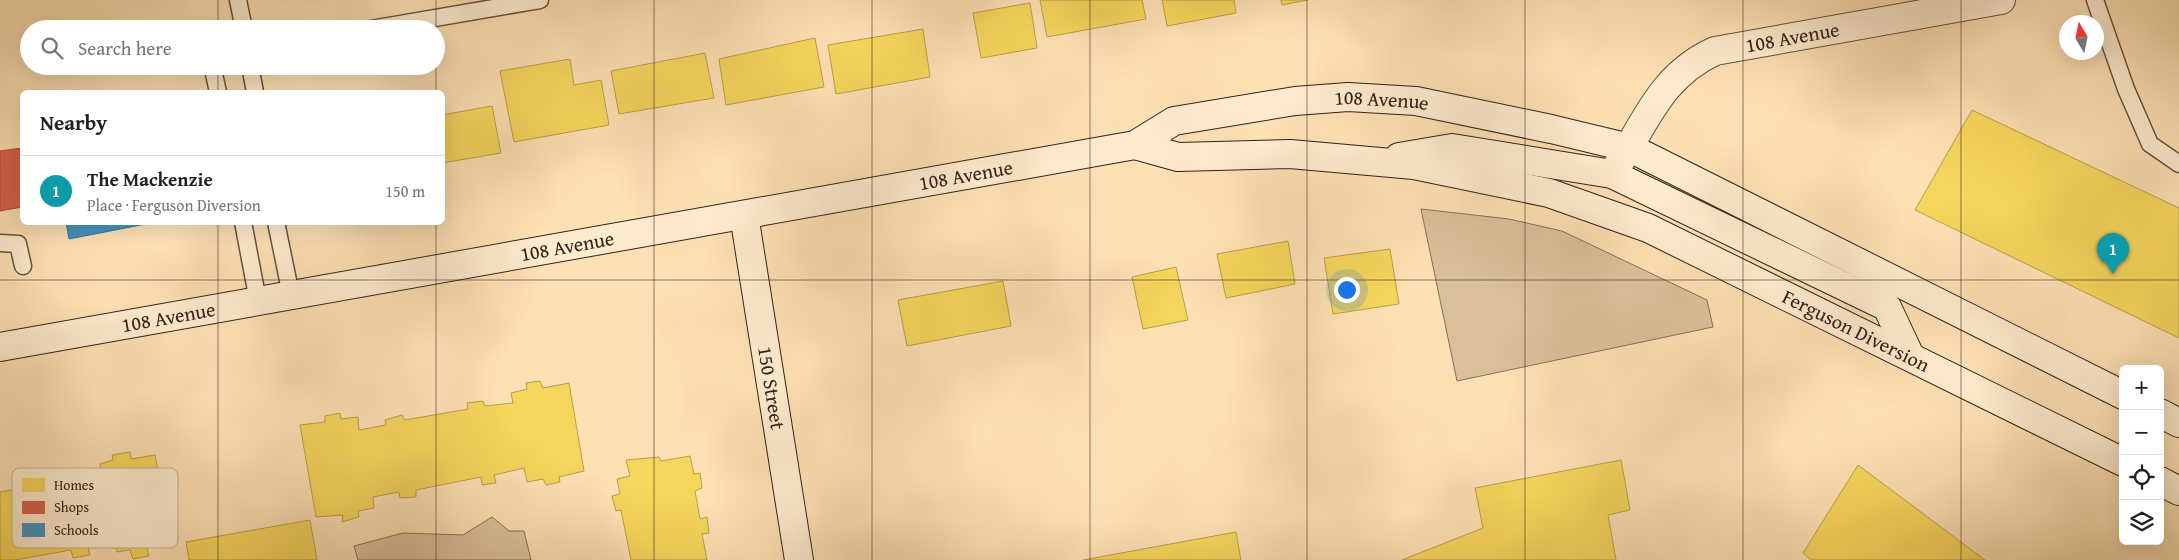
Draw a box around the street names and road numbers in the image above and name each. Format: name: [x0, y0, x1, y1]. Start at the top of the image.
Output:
street label: 108 Avenue: [1743, 14, 1842, 59]
street label: 108 Avenue: [1333, 82, 1432, 117]
street label: 108 Avenue: [917, 152, 1015, 197]
street label: 108 Avenue: [518, 223, 616, 268]
street label: Ferguson Diversion: [1778, 281, 1935, 379]
street label: 108 Avenue: [119, 294, 217, 339]
street label: 150 Street: [751, 344, 793, 431]

